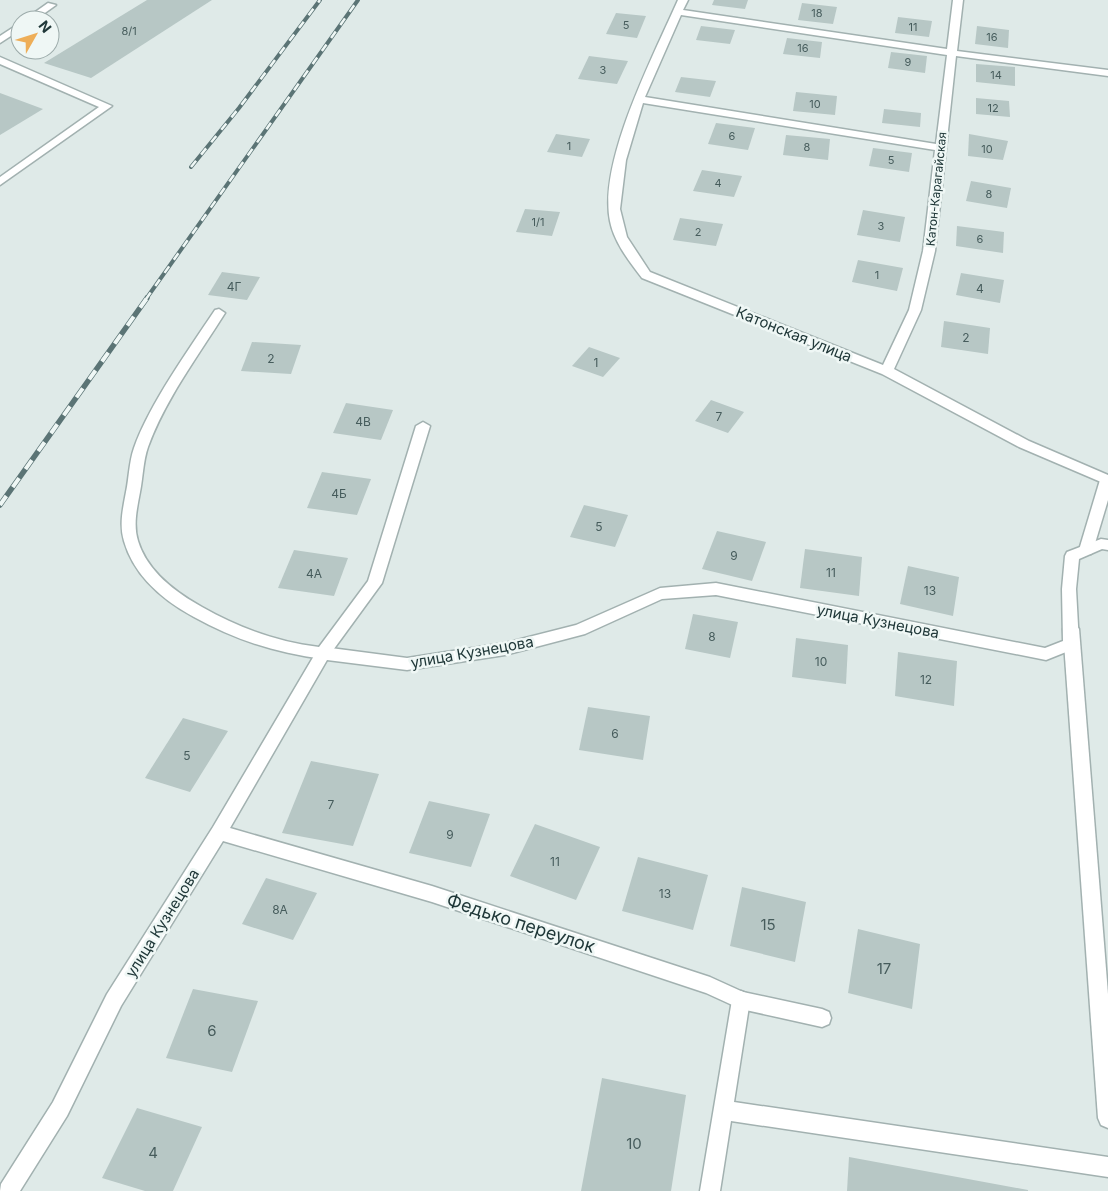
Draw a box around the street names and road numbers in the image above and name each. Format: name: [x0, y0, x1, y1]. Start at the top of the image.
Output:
street label: Катон-Карагайская: [923, 131, 949, 247]
street label: Катонская улица: [733, 302, 855, 366]
street label: улица Кузнецова: [815, 600, 941, 642]
street label: улица Кузнецова: [409, 632, 535, 672]
street label: улица Кузнецова: [121, 865, 203, 981]
street label: Федько переулок: [444, 889, 598, 957]

